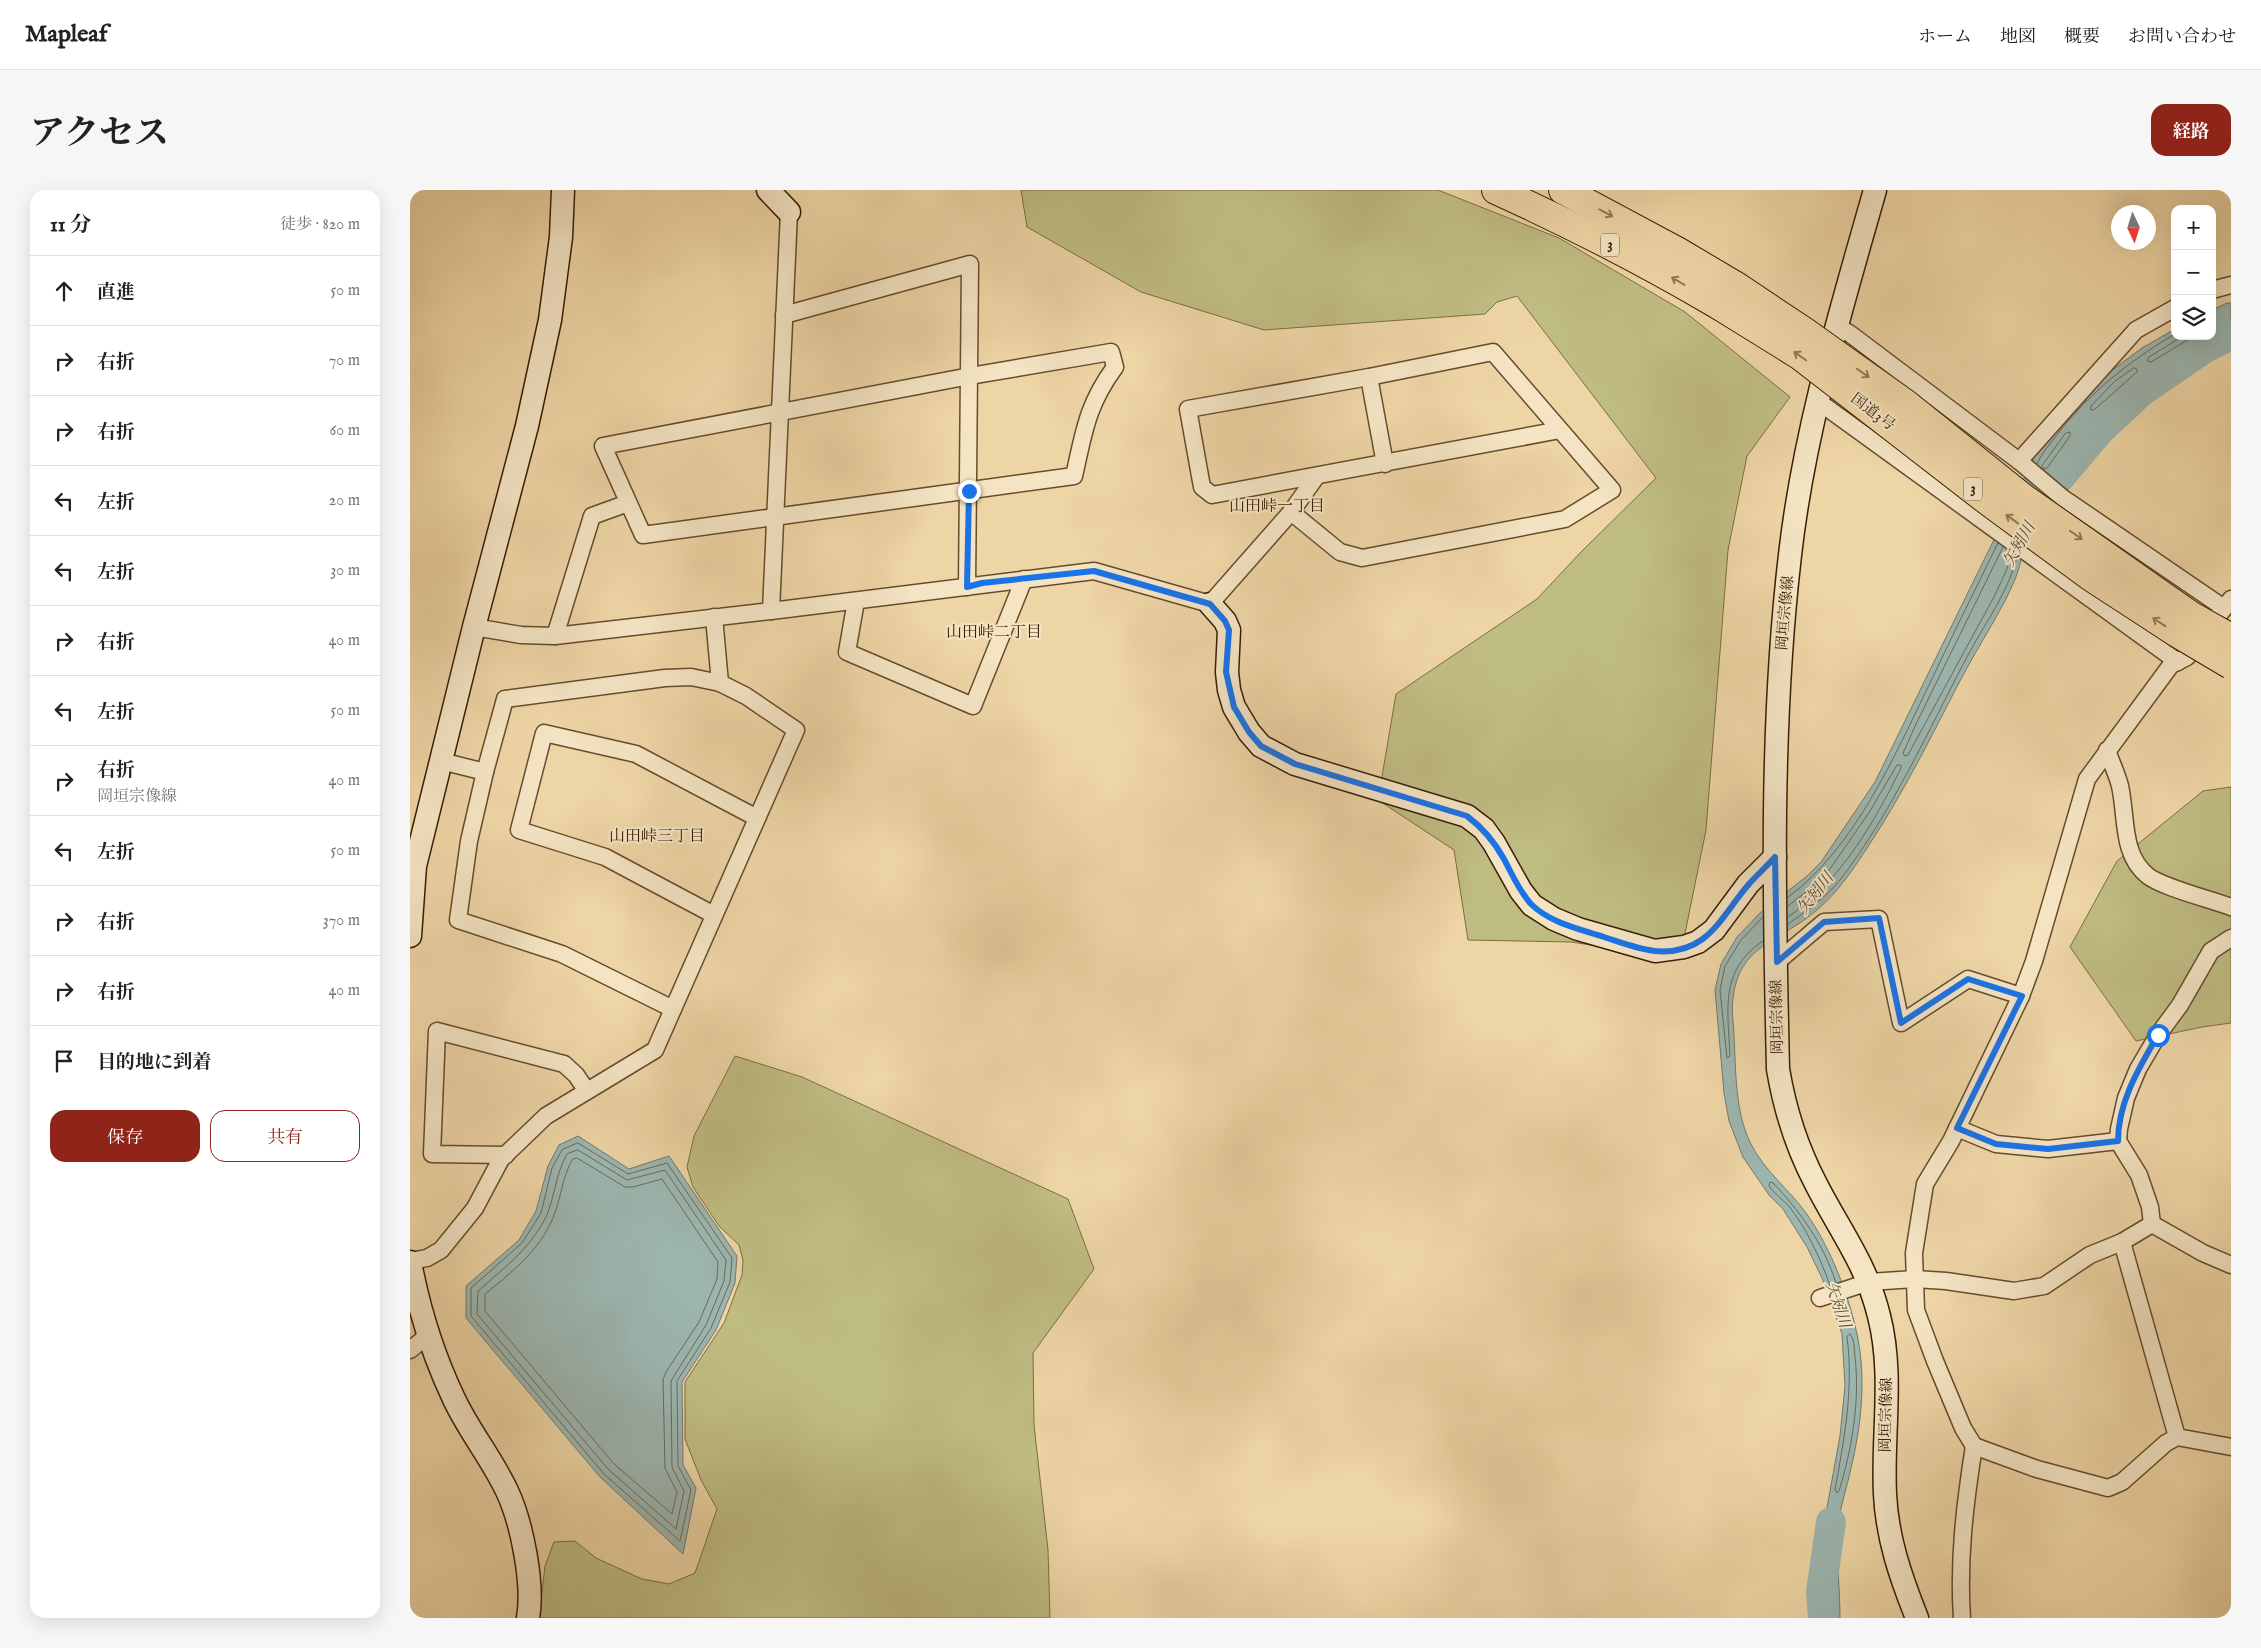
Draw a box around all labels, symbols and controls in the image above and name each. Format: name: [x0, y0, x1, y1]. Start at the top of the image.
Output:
text: Mapleaf: [25, 19, 107, 50]
text: ホーム: [1918, 26, 1972, 49]
text: 地図: [2000, 26, 2036, 49]
text: 概要: [2064, 26, 2100, 49]
text: お問い合わせ: [2128, 26, 2236, 49]
button: 経路: [2151, 104, 2231, 156]
text: アクセス: [30, 112, 169, 157]
north arrow: [2111, 205, 2156, 250]
map controls: [2171, 205, 2216, 340]
button: +: [2171, 205, 2216, 250]
one-way arrow: [1598, 209, 1613, 218]
text: 11 分: [50, 212, 91, 239]
text: 徒歩 · 820 m: [280, 215, 360, 235]
road number: 3: [1601, 234, 1619, 256]
button: −: [2171, 250, 2216, 295]
one-way arrow: [1671, 275, 1686, 285]
icon: ahead: [50, 277, 78, 305]
text: 直進: [97, 281, 135, 305]
text: 50 m: [331, 281, 360, 301]
button: layers: [2171, 295, 2216, 340]
icon: right: [50, 347, 78, 375]
text: 右折: [97, 351, 135, 375]
text: 70 m: [329, 351, 360, 371]
one-way arrow: [1793, 351, 1807, 361]
one-way arrow: [1856, 368, 1870, 378]
street label: 国道3号: [1847, 389, 1899, 435]
icon: right: [50, 417, 78, 445]
text: 右折: [97, 421, 135, 445]
text: 60 m: [330, 421, 360, 441]
road number: 3: [1964, 478, 1982, 500]
route end: [958, 480, 981, 503]
icon: left: [50, 487, 78, 515]
text: 左折: [97, 491, 135, 515]
text: 20 m: [329, 491, 360, 511]
district label: 山田峠一丁目: [1229, 497, 1325, 517]
one-way arrow: [2005, 514, 2019, 524]
water label: 矢矧川: [2000, 517, 2041, 571]
one-way arrow: [2069, 530, 2083, 540]
icon: left: [50, 557, 78, 585]
text: 左折: [97, 561, 135, 585]
text: 30 m: [330, 561, 360, 581]
street label: 岡垣宗像線: [1772, 575, 1798, 651]
one-way arrow: [2153, 617, 2167, 627]
district label: 山田峠二丁目: [946, 623, 1042, 643]
icon: right: [50, 627, 78, 655]
text: 右折: [97, 631, 135, 655]
text: 40 m: [328, 631, 360, 651]
icon: left: [50, 697, 78, 725]
text: 左折: [97, 701, 135, 725]
text: 50 m: [331, 701, 360, 721]
text: 右折: [97, 759, 135, 783]
icon: right: [50, 767, 78, 795]
text: 40 m: [328, 771, 360, 791]
text: 岡垣宗像線: [97, 787, 177, 807]
district label: 山田峠三丁目: [609, 827, 705, 847]
icon: left: [50, 837, 78, 865]
text: 左折: [97, 841, 135, 865]
text: 50 m: [331, 841, 360, 861]
water label: 矢矧川: [1793, 867, 1840, 919]
icon: right: [50, 907, 78, 935]
text: 右折: [97, 911, 135, 935]
text: 370 m: [323, 911, 360, 931]
icon: right: [50, 977, 78, 1005]
street label: 岡垣宗像線: [1767, 979, 1787, 1055]
text: 右折: [97, 981, 135, 1005]
text: 40 m: [328, 981, 360, 1001]
route start: [2147, 1024, 2170, 1047]
icon: arrive: [50, 1047, 78, 1075]
text: 目的地に到着: [97, 1051, 211, 1075]
button: 保存: [50, 1110, 200, 1162]
button: 共有: [210, 1110, 360, 1162]
water label: 矢矧川: [1820, 1279, 1855, 1333]
street label: 岡垣宗像線: [1876, 1377, 1896, 1453]

